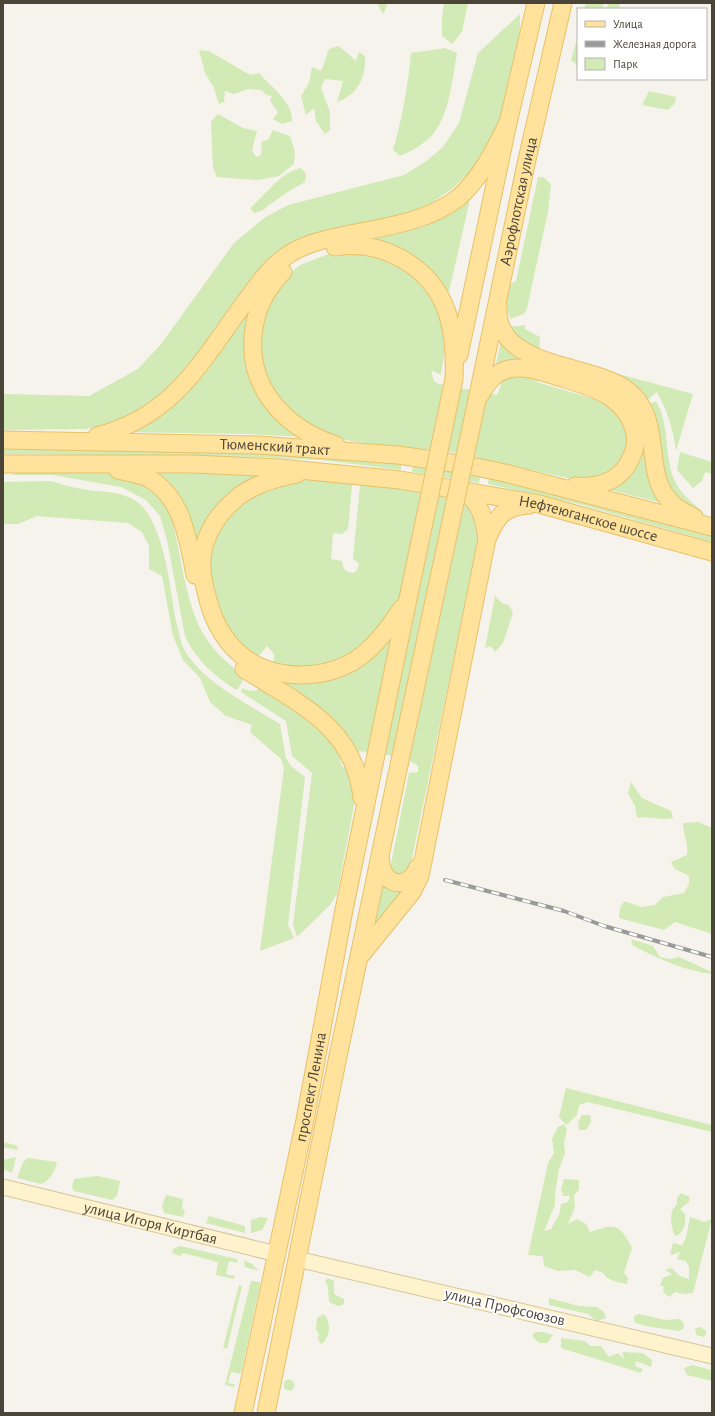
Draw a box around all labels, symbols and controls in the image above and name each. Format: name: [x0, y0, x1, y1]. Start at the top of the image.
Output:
legend: [577, 8, 707, 80]
text: Улица: [613, 18, 643, 30]
text: Железная дорога: [613, 38, 697, 50]
text: Парк: [613, 58, 638, 70]
street label: Аэрофлотская улица: [497, 135, 540, 267]
street label: Тюменский тракт: [220, 436, 331, 458]
street label: Нефтеюганское шоссе: [518, 493, 660, 545]
street label: проспект Ленина: [293, 1031, 329, 1143]
street label: улица Игоря Киртбая: [81, 1199, 219, 1247]
street label: улица Профсоюзов: [442, 1285, 567, 1330]

